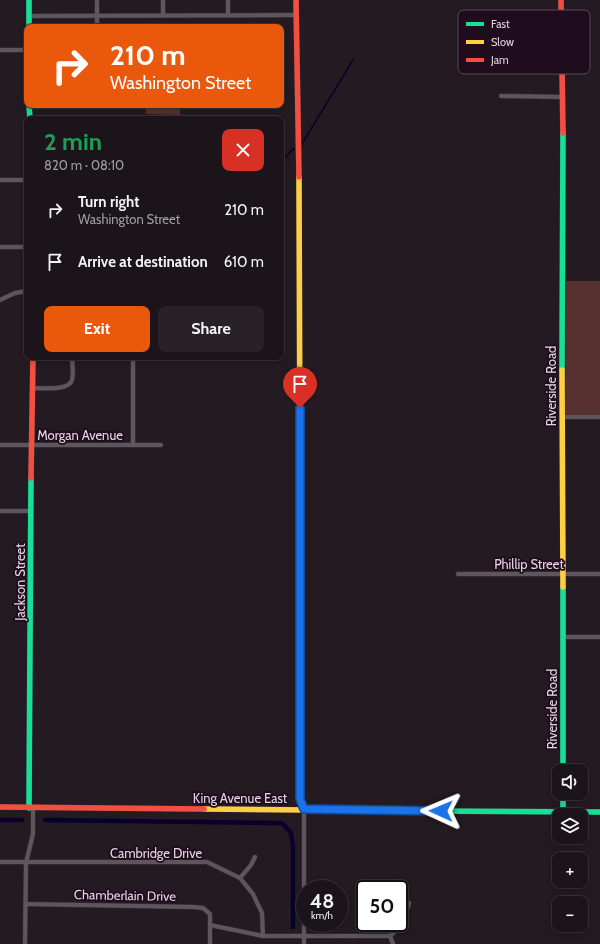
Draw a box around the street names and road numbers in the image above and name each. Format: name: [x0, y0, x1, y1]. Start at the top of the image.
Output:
street label: Riverside Road: [543, 346, 559, 426]
street label: Morgan Avenue: [37, 427, 123, 443]
street label: Jackson Street: [12, 543, 28, 622]
street label: Phillip Street: [494, 556, 564, 572]
street label: Riverside Road: [544, 669, 560, 749]
street label: King Avenue East: [193, 790, 288, 806]
street label: Cambridge Drive: [110, 845, 202, 861]
street label: Chamberlain Drive: [74, 886, 177, 904]

